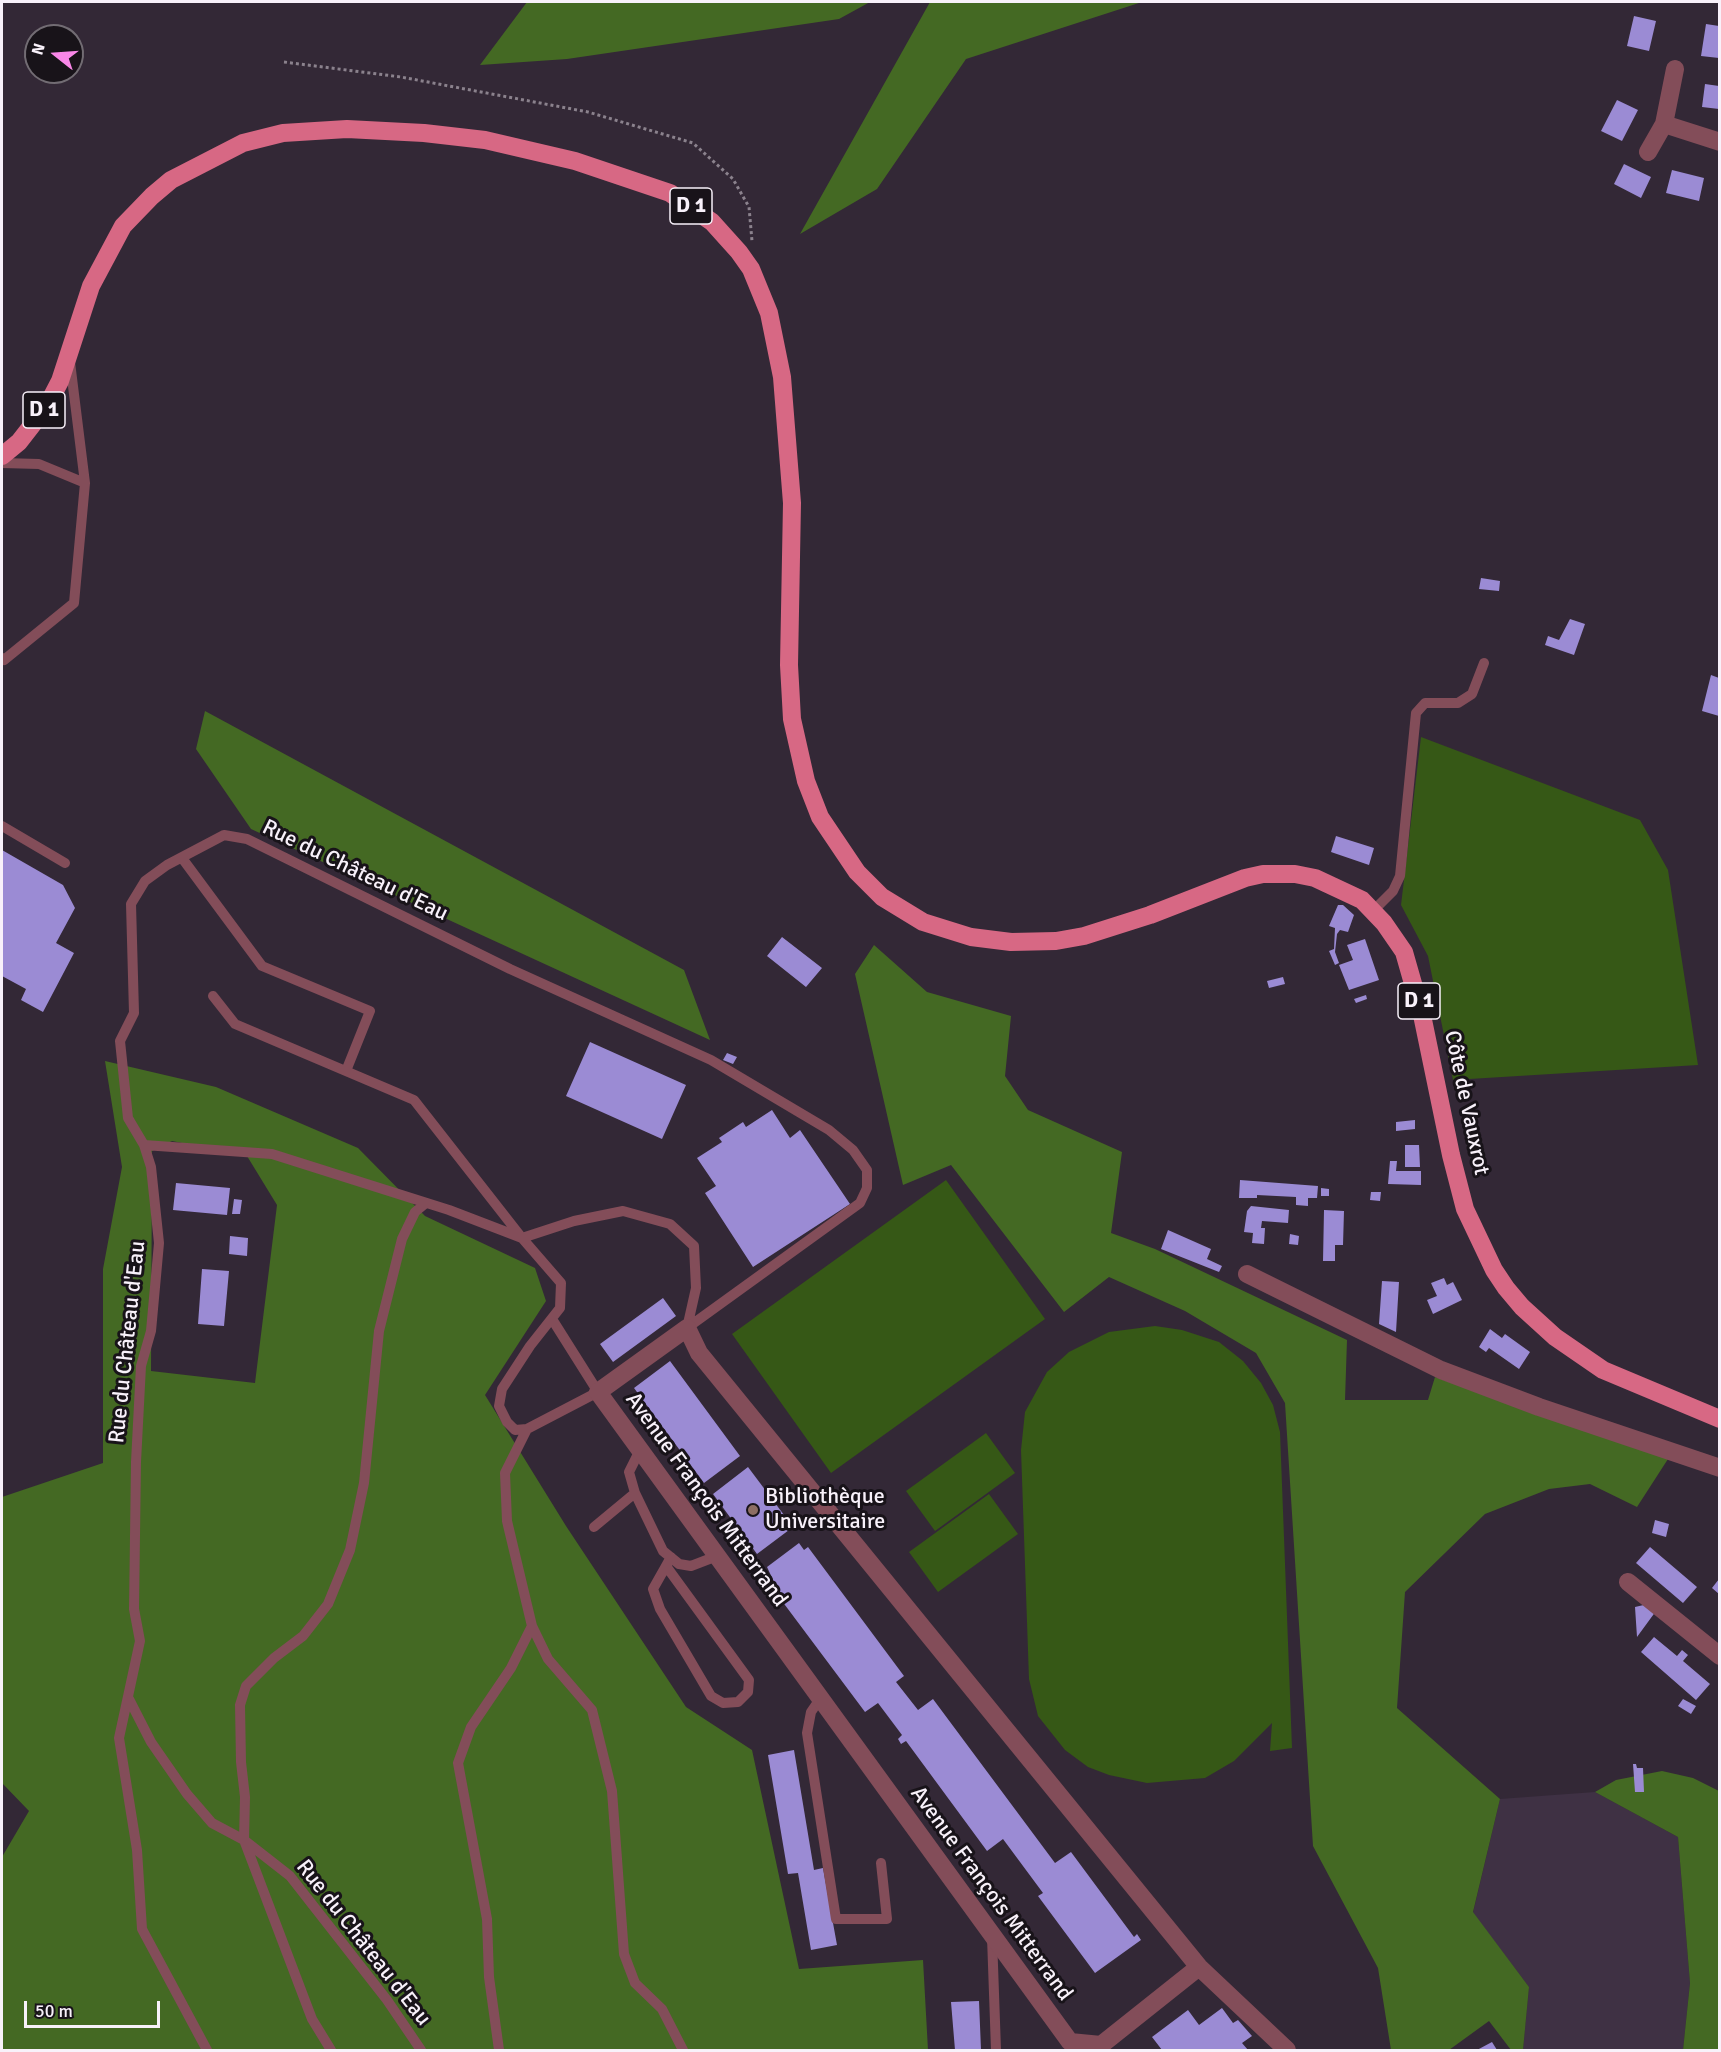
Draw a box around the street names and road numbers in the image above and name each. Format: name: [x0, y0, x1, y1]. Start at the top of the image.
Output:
road number: D 1: [670, 188, 712, 224]
road number: D 1: [23, 392, 65, 428]
street label: Rue du Château d'Eau: [258, 815, 452, 927]
road number: D 1: [1398, 983, 1440, 1019]
street label: Côte de Vauxrot: [1438, 1028, 1494, 1178]
street label: Rue du Château d'Eau: [104, 1239, 152, 1445]
street label: Avenue François Mitterrand: [619, 1388, 793, 1612]
street label: Avenue François Mitterrand: [904, 1782, 1078, 2006]
street label: Rue du Château d'Eau: [290, 1855, 436, 2031]

